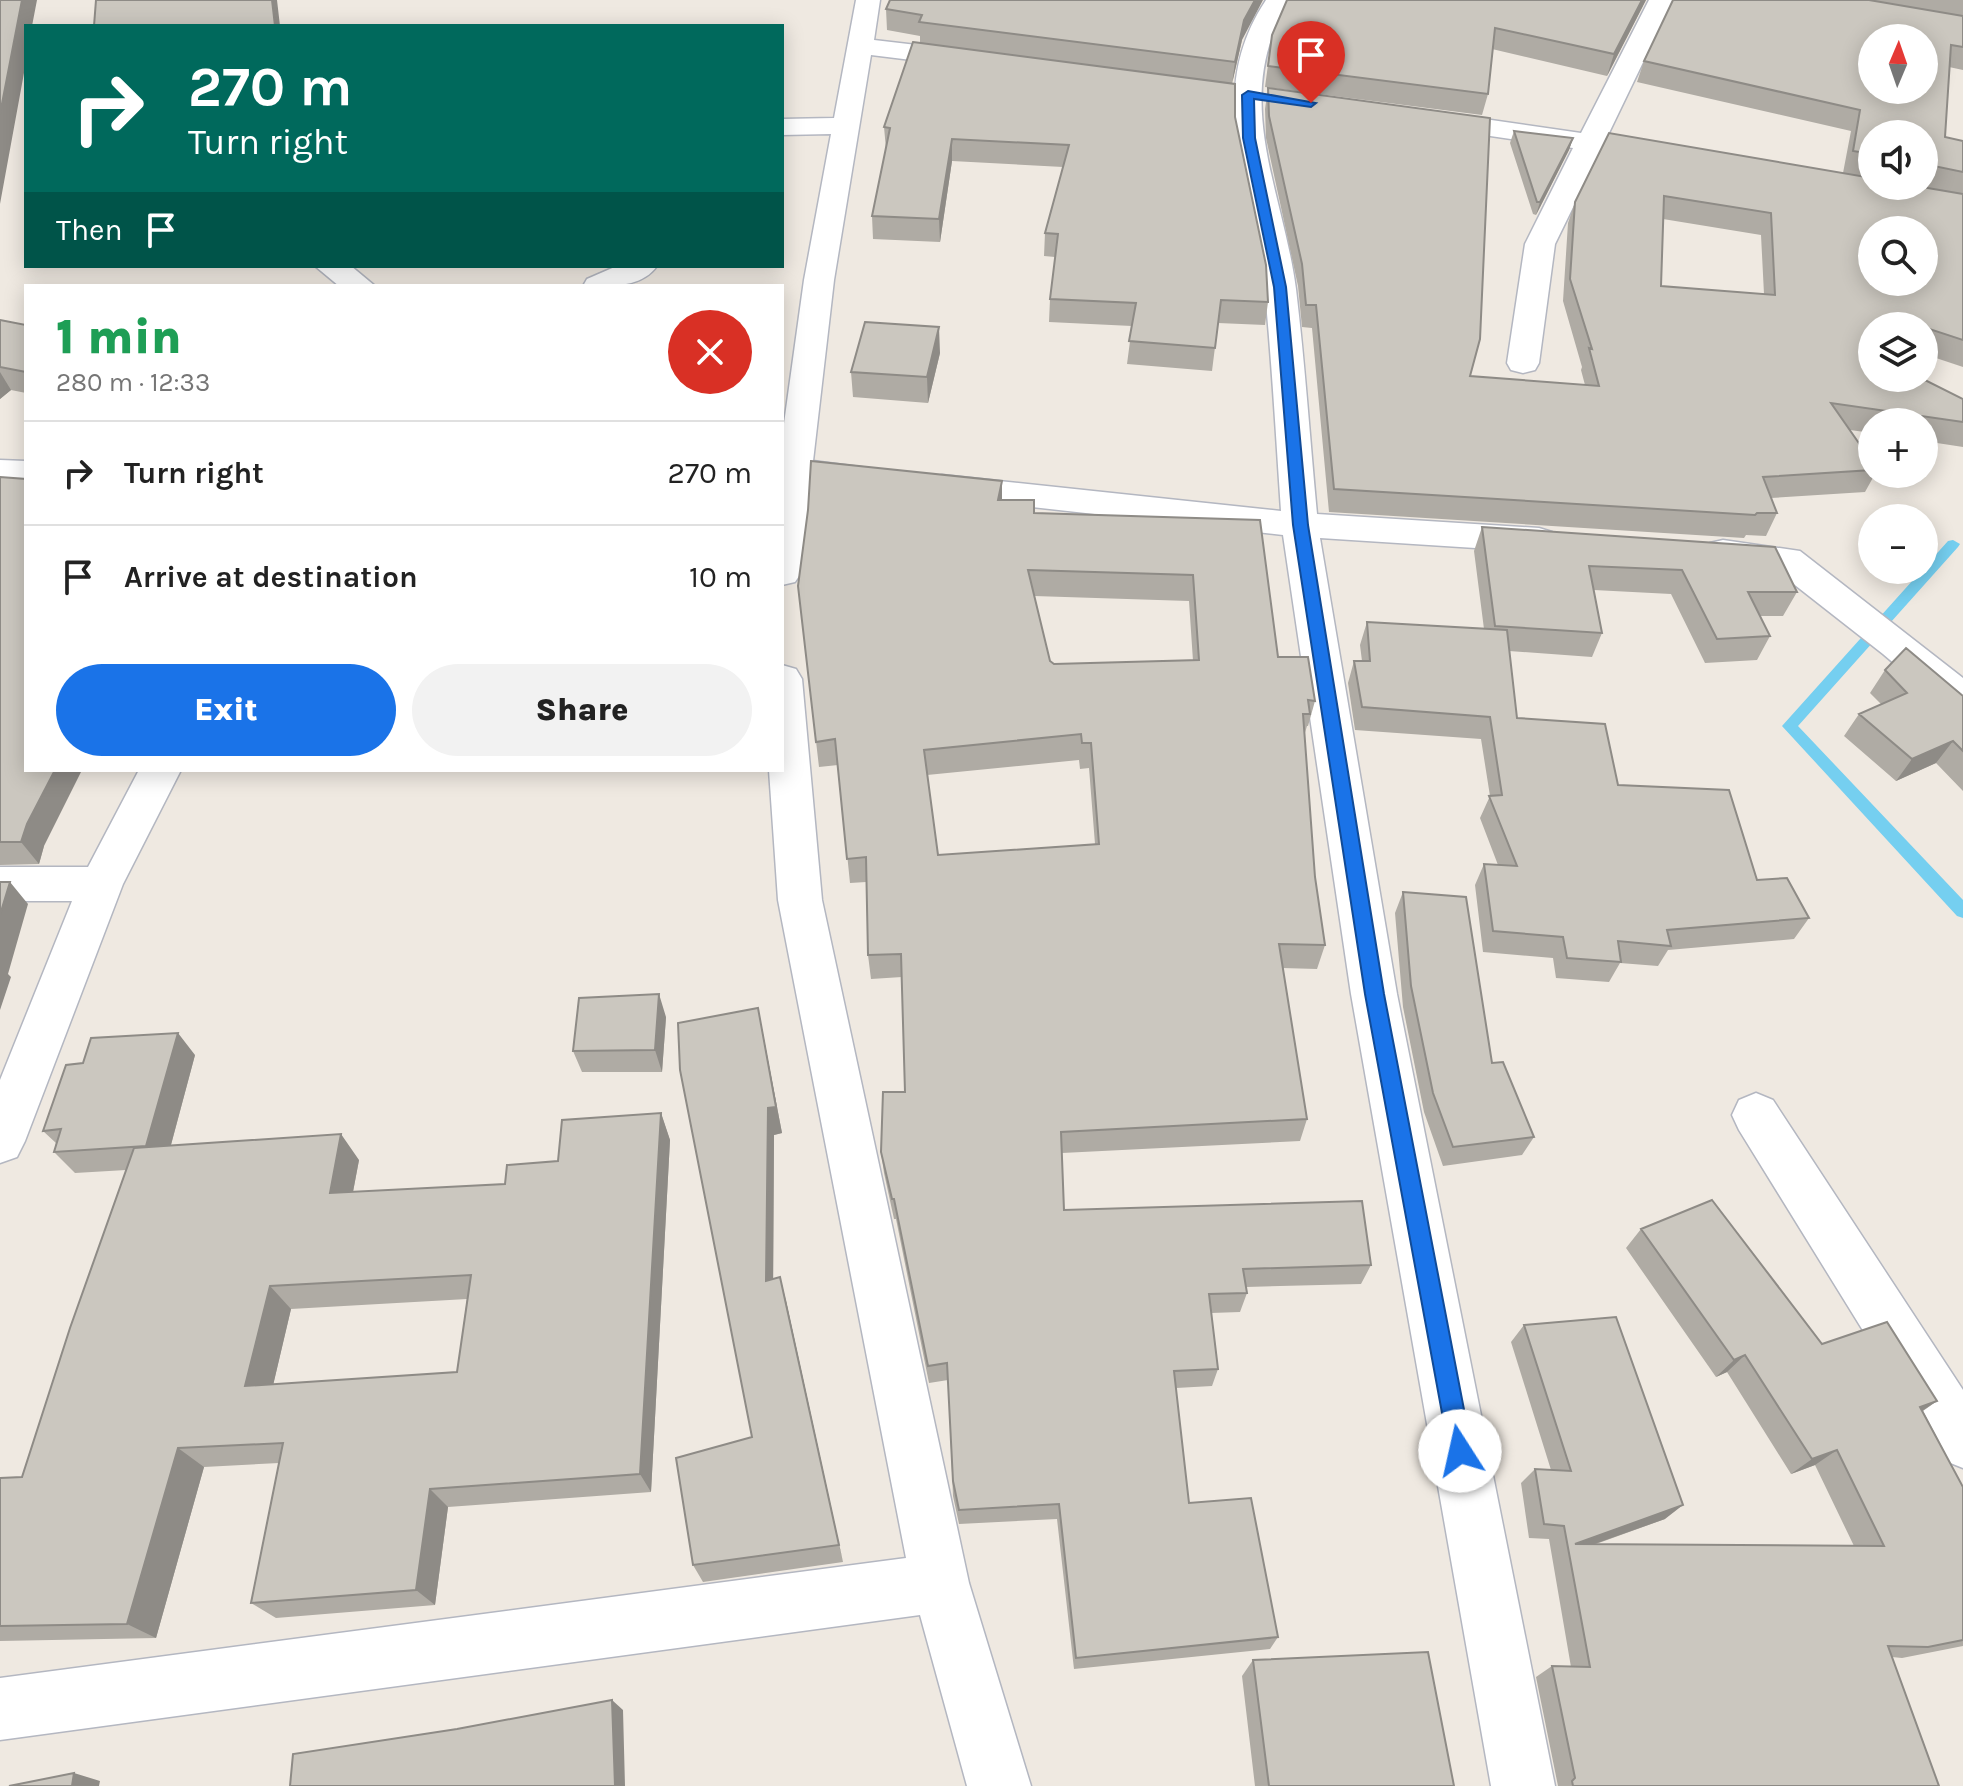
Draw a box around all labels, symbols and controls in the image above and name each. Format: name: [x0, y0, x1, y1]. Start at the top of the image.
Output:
pin: [1277, 21, 1345, 103]
north arrow: [1858, 24, 1938, 104]
map controls: [1858, 24, 1938, 584]
icon: arrive: [1289, 33, 1333, 77]
text: 270 m: [188, 54, 352, 119]
icon: right: [56, 56, 160, 160]
button: sound: [1858, 120, 1938, 200]
text: Turn right: [188, 121, 348, 163]
icon: arrive: [139, 208, 183, 252]
text: Then: [56, 212, 123, 248]
button: search: [1858, 216, 1938, 296]
text: 1 min: [56, 309, 182, 365]
button: close: [668, 310, 752, 394]
button: layers: [1858, 312, 1938, 392]
text: 280 m · 12:33: [56, 367, 210, 398]
button: +: [1858, 408, 1938, 488]
icon: right: [56, 451, 100, 495]
text: Turn right: [124, 455, 264, 491]
text: 270 m: [668, 455, 752, 491]
button: −: [1858, 504, 1938, 584]
icon: arrive: [56, 555, 100, 599]
text: Arrive at destination: [124, 559, 418, 595]
text: 10 m: [689, 559, 752, 595]
button: Exit: [56, 664, 396, 756]
button: Share: [412, 664, 752, 756]
position arrow: [1418, 1409, 1502, 1493]

